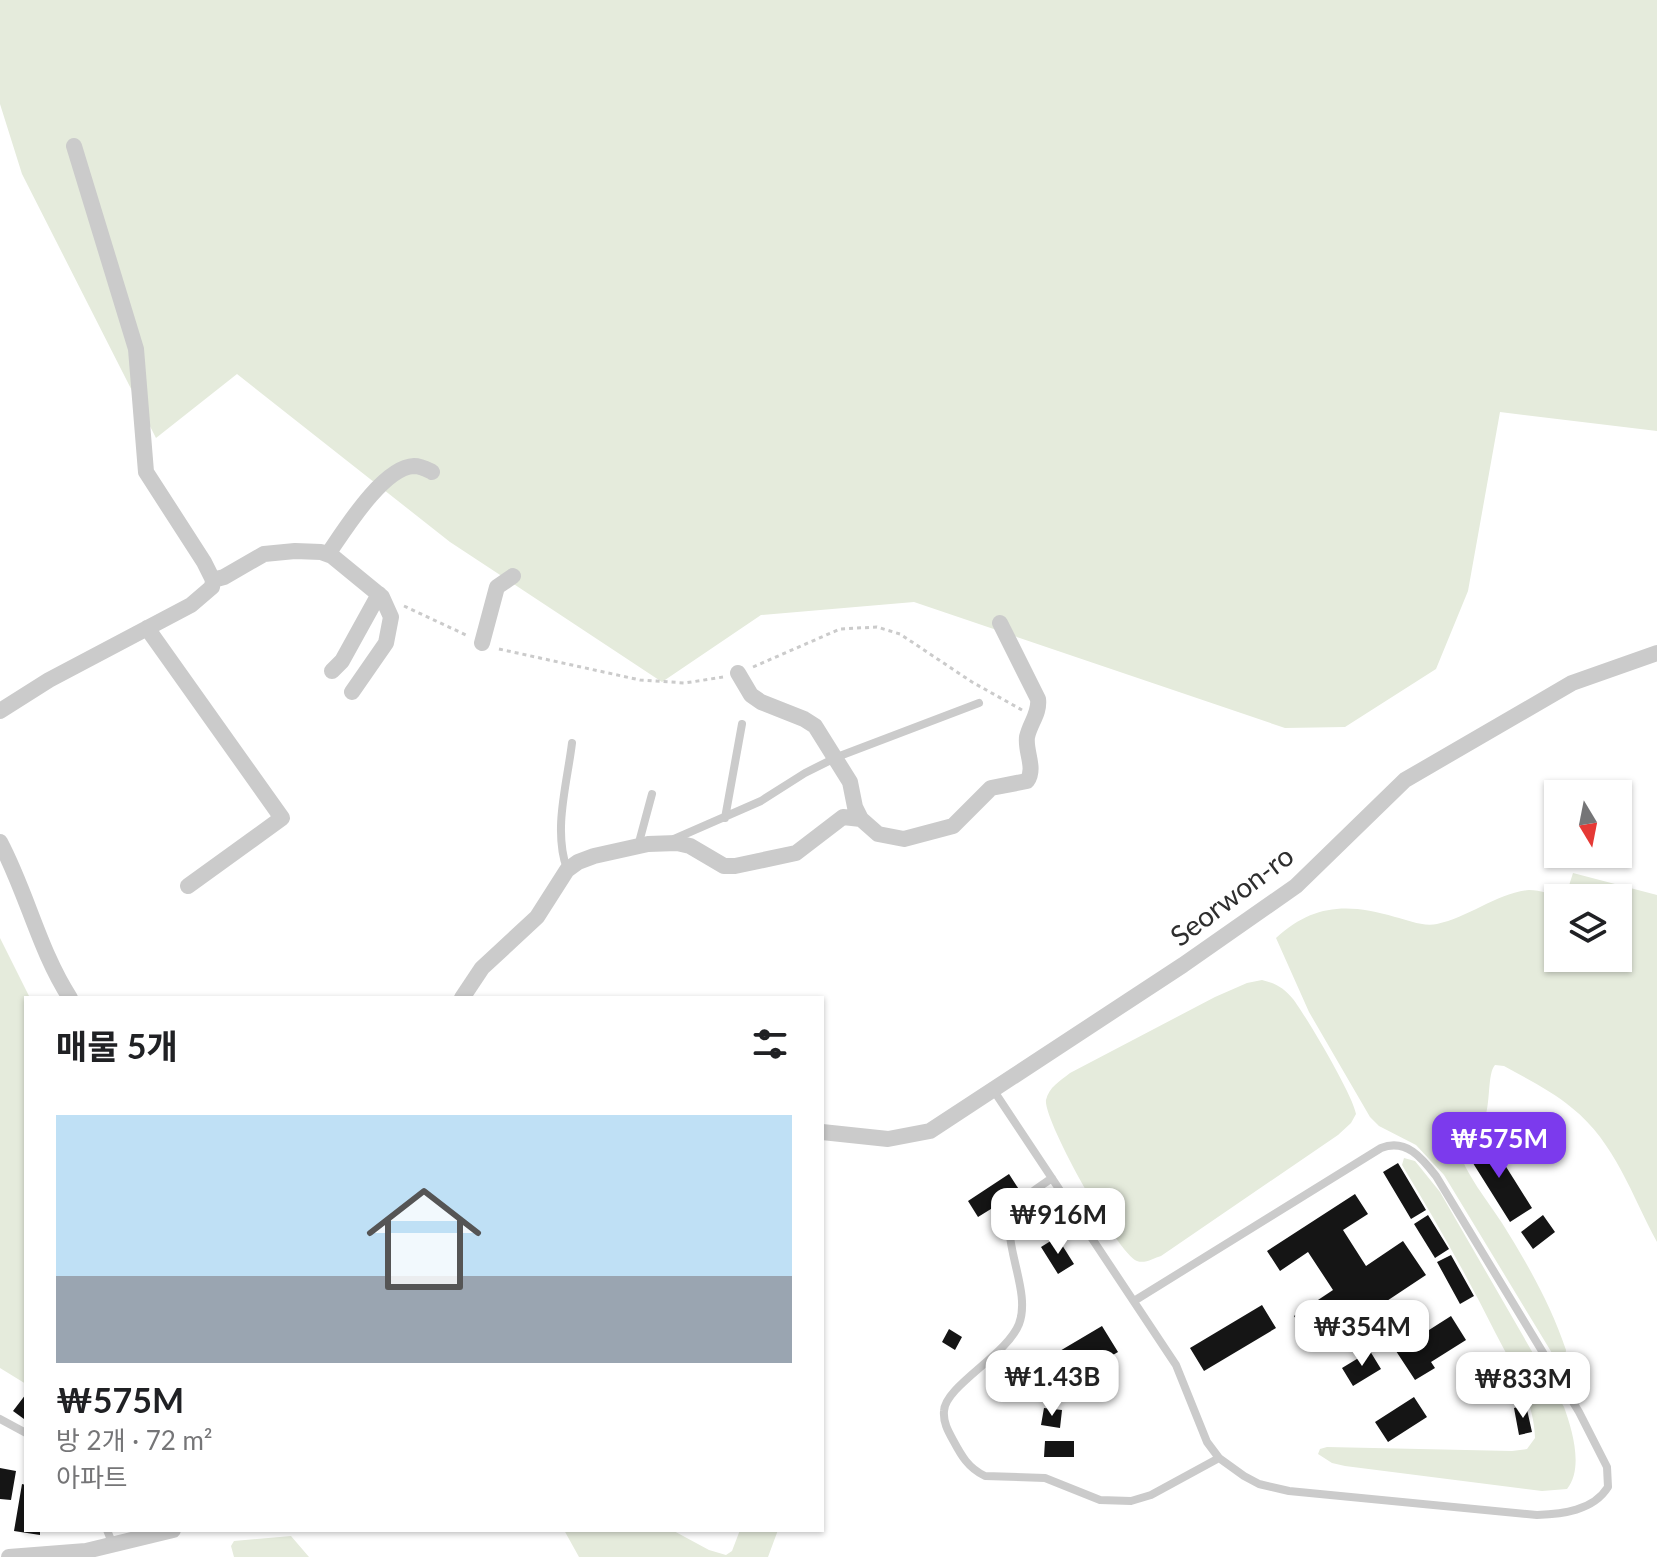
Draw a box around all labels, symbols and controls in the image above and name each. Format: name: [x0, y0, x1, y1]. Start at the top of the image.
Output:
north arrow: [1544, 780, 1632, 868]
map controls: [1544, 780, 1632, 972]
street label: Seorwon-ro: [1163, 838, 1300, 952]
button: layers: [1544, 884, 1632, 972]
icon: filters: [748, 1022, 792, 1066]
text: 매물 5개: [56, 1025, 178, 1066]
pin: ₩575M: [1443, 1112, 1555, 1180]
text: ₩575M: [1450, 1122, 1548, 1154]
icon: home: [352, 1167, 496, 1311]
pin: ₩916M: [1002, 1188, 1114, 1256]
text: ₩916M: [1009, 1198, 1107, 1230]
pin: ₩354M: [1306, 1300, 1418, 1368]
text: ₩354M: [1313, 1310, 1411, 1342]
pin: ₩1.43B: [987, 1350, 1117, 1418]
pin: ₩833M: [1467, 1352, 1579, 1420]
text: ₩1.43B: [1004, 1360, 1100, 1392]
text: ₩833M: [1474, 1362, 1572, 1394]
text: ₩575M: [56, 1379, 184, 1420]
text: 방 2개 · 72 m²: [56, 1424, 213, 1456]
text: 아파트: [56, 1461, 128, 1493]

